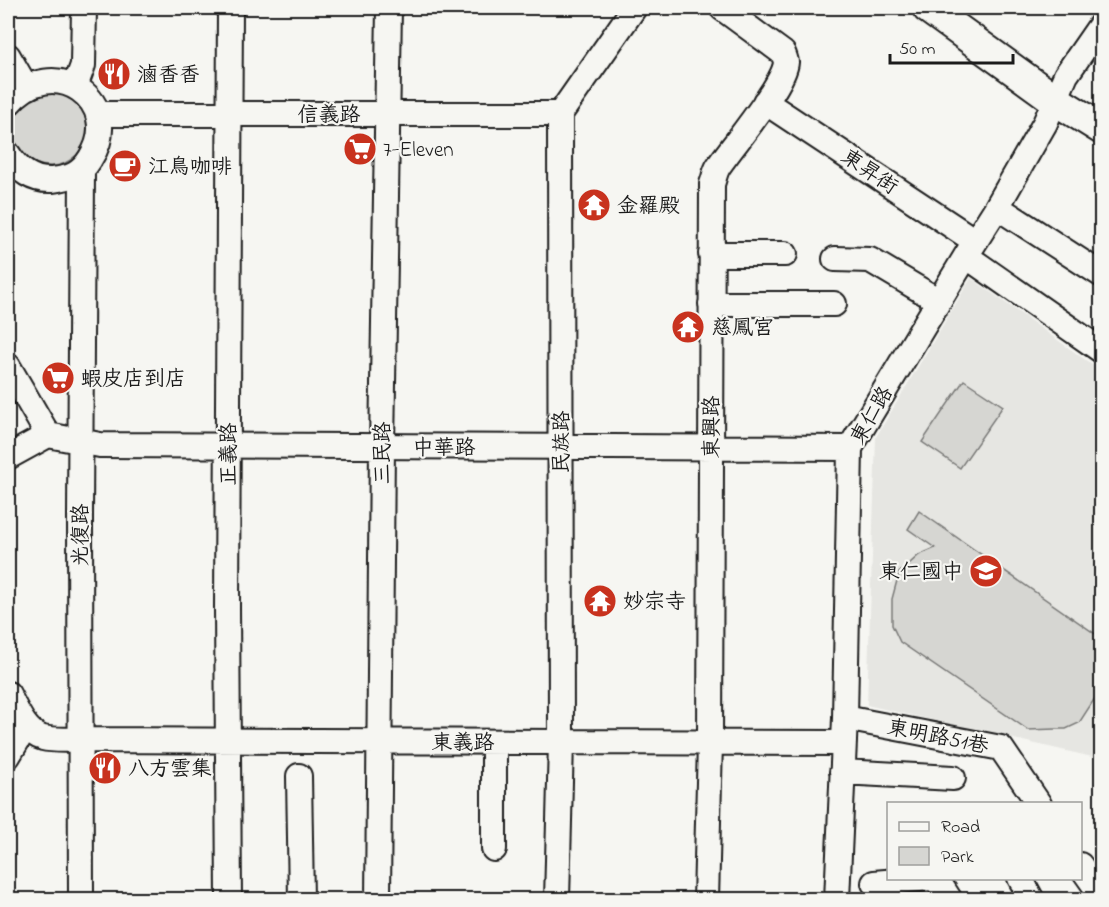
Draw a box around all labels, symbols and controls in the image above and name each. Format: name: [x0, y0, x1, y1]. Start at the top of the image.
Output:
scale bar: [890, 27, 1013, 65]
text: 50 m: [899, 37, 936, 63]
restaurant icon: 滷香香: [96, 56, 132, 92]
place label: 滷香香: [137, 61, 200, 91]
street label: 信義路: [298, 101, 361, 131]
supermarket icon: 7-Eleven: [342, 131, 378, 167]
place label: 7-Eleven: [383, 136, 454, 166]
street label: 東昇街: [834, 143, 903, 203]
cafe icon: 江鳥咖啡: [107, 148, 143, 184]
place label: 江鳥咖啡: [148, 153, 232, 183]
temple icon: 金羅殿: [576, 187, 612, 223]
place label: 金羅殿: [617, 192, 680, 222]
temple icon: 慈鳳宮: [670, 309, 706, 345]
place label: 慈鳳宮: [711, 314, 774, 344]
supermarket icon: 蝦皮店到店: [40, 360, 76, 396]
place label: 蝦皮店到店: [81, 365, 186, 395]
street label: 東仁路: [844, 381, 901, 451]
street label: 東興路: [698, 396, 728, 459]
street label: 民族路: [548, 411, 578, 474]
street label: 三民路: [369, 422, 399, 485]
street label: 正義路: [215, 423, 245, 486]
street label: 中華路: [413, 434, 476, 464]
street label: 光復路: [67, 504, 97, 567]
school or university icon: 東仁國中: [968, 553, 1004, 589]
place label: 東仁國中: [879, 558, 963, 588]
temple icon: 妙宗寺: [582, 583, 618, 619]
place label: 妙宗寺: [623, 588, 686, 618]
street label: 東明路51巷: [884, 713, 991, 762]
street label: 東義路: [432, 729, 495, 759]
restaurant icon: 八方雲集: [87, 750, 123, 786]
place label: 八方雲集: [128, 755, 212, 785]
legend: [887, 802, 1082, 880]
text: Road: [941, 815, 980, 841]
text: Park: [941, 845, 974, 871]

